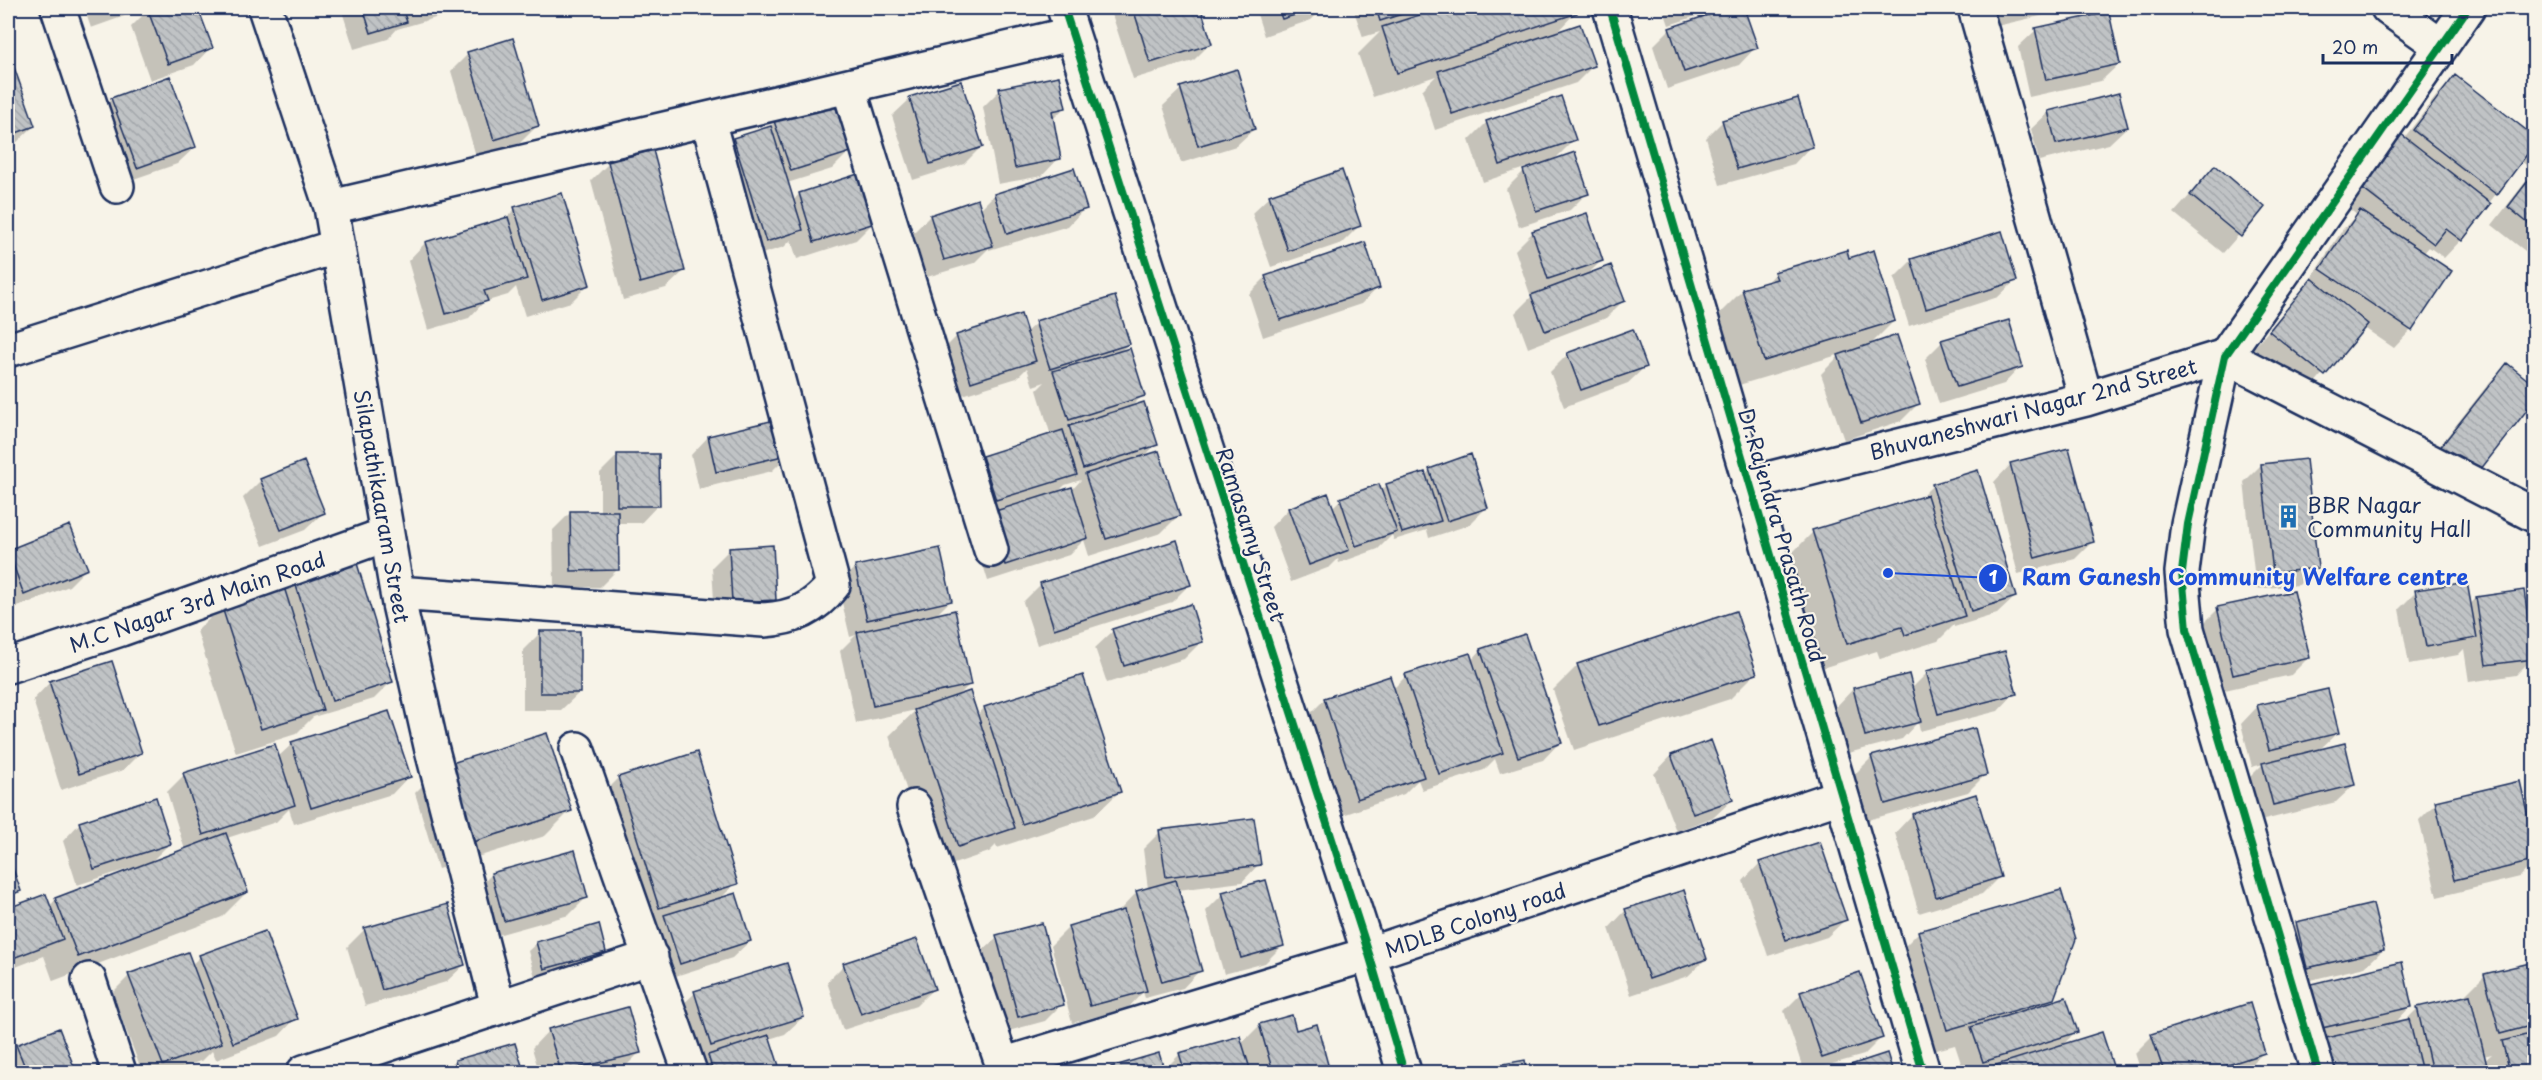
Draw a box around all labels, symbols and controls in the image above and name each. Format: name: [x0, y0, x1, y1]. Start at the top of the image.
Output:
scale bar: [2323, 27, 2452, 65]
text: 20 m: [2332, 33, 2378, 60]
street label: Bhuvaneshwari Nagar 2nd Street: [1866, 349, 2200, 467]
street label: Silapathikaaram Street: [347, 387, 419, 625]
street label: Dr.Rajendra Prasath Road: [1731, 404, 1835, 666]
street label: Ramasamy Street: [1209, 443, 1295, 625]
place label: BBR Nagar Community Hall: [2307, 488, 2471, 544]
building icon: BBR Nagar Community Hall: [2276, 503, 2302, 529]
street label: M.C Nagar 3rd Main Road: [65, 542, 329, 660]
callout: Ram Ganesh Community Welfare centre: [1978, 558, 2483, 598]
text: Ram Ganesh Community Welfare centre: [2022, 559, 2468, 592]
text: 1: [1989, 563, 1998, 590]
street label: MDLB Colony road: [1380, 873, 1570, 965]

